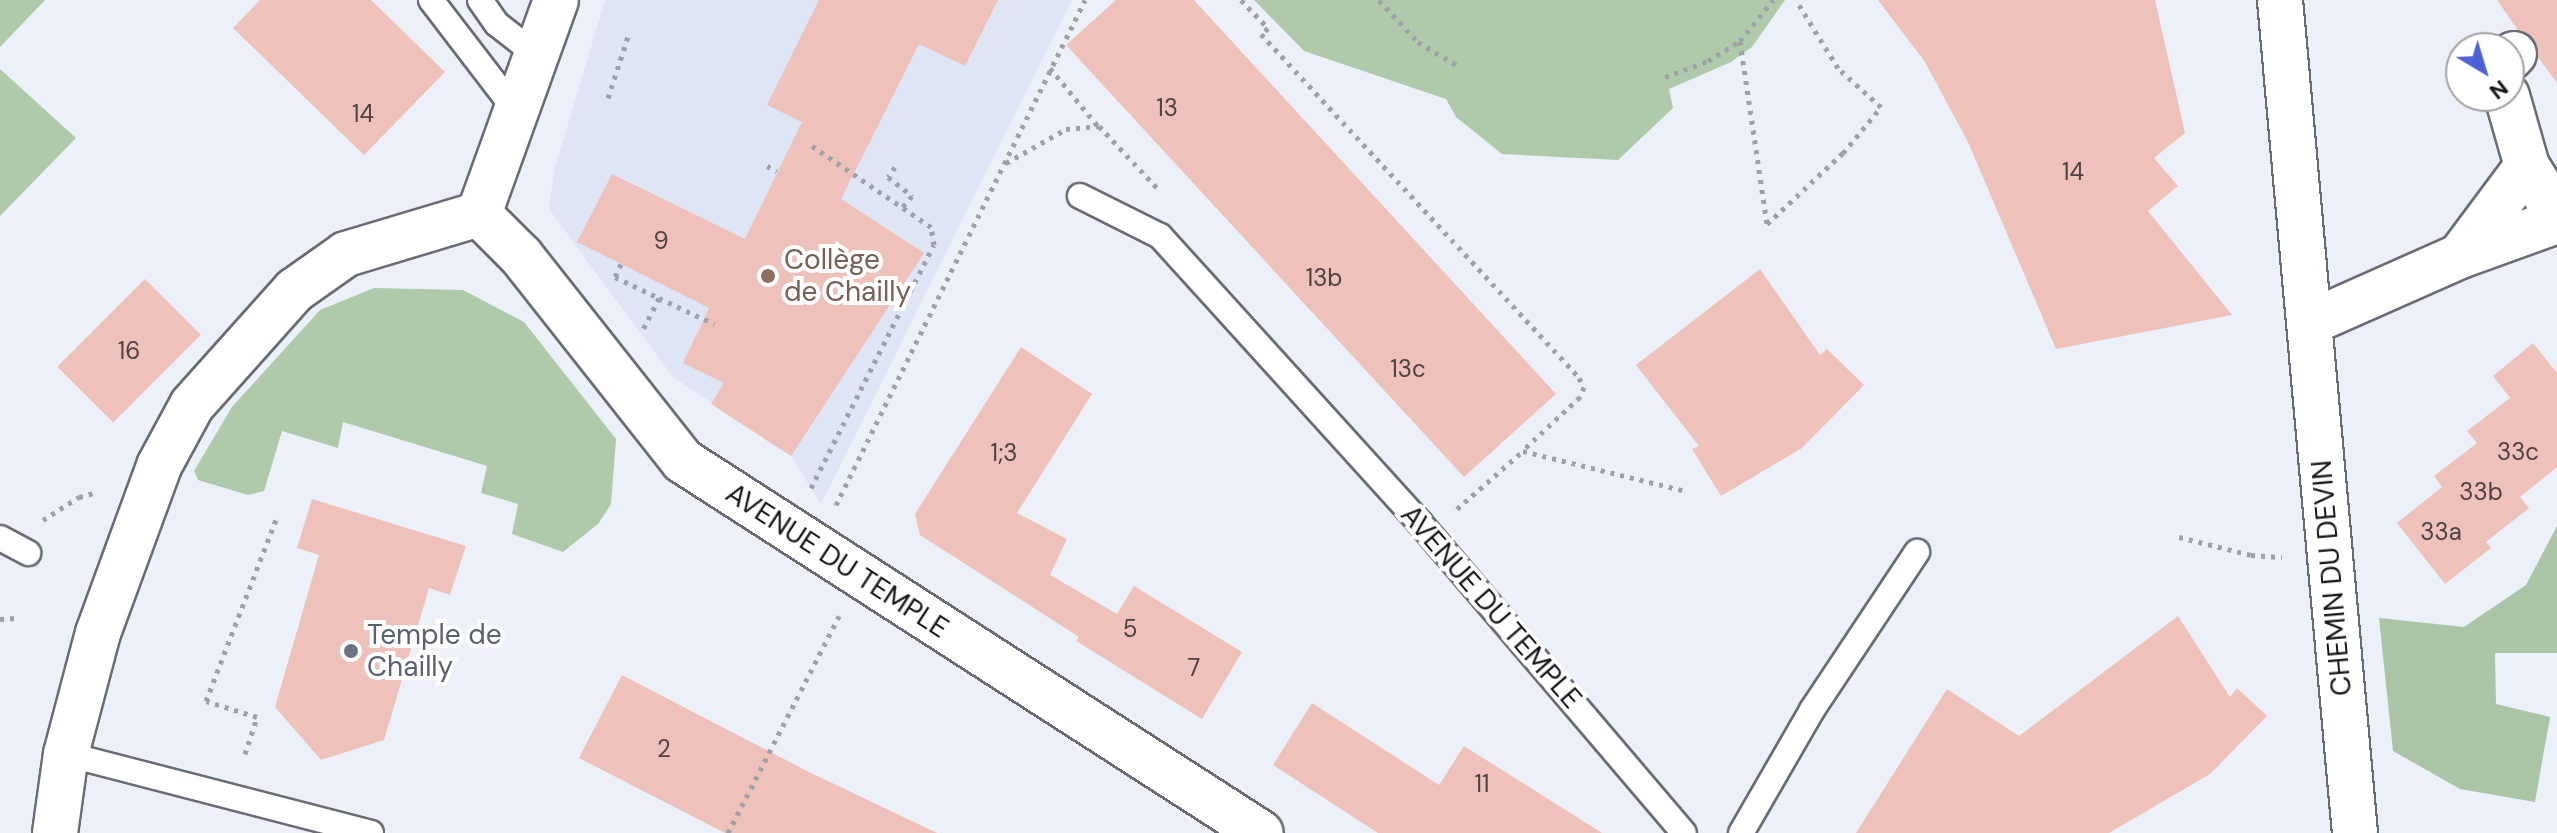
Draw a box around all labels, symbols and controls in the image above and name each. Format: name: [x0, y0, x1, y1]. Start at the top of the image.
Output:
north arrow: [2445, 32, 2525, 112]
text: N: [2484, 73, 2514, 106]
house number: 13: [1156, 94, 1178, 122]
house number: 14: [352, 100, 374, 128]
house number: 14: [2062, 158, 2084, 186]
house number: 9: [653, 227, 669, 255]
place label: Collège de Chailly: [784, 243, 911, 309]
house number: 13b: [1306, 264, 1342, 292]
marker: Collège de Chailly: [759, 267, 777, 285]
house number: 16: [118, 337, 140, 365]
house number: 13c: [1390, 355, 1426, 383]
house number: 33c: [2497, 438, 2539, 466]
house number: 1;3: [990, 439, 1018, 467]
street label: CHEMIN DU DEVIN: [2305, 459, 2359, 697]
street label: AVENUE DU TEMPLE: [720, 477, 954, 645]
house number: 33b: [2459, 478, 2503, 506]
street label: AVENUE DU TEMPLE: [1394, 498, 1588, 716]
house number: 33a: [2420, 518, 2462, 546]
house number: 5: [1123, 615, 1137, 643]
place label: Temple de Chailly: [367, 618, 502, 684]
marker: Temple de Chailly: [342, 642, 360, 660]
house number: 7: [1188, 654, 1200, 682]
house number: 2: [657, 735, 671, 763]
house number: 11: [1475, 770, 1489, 798]

